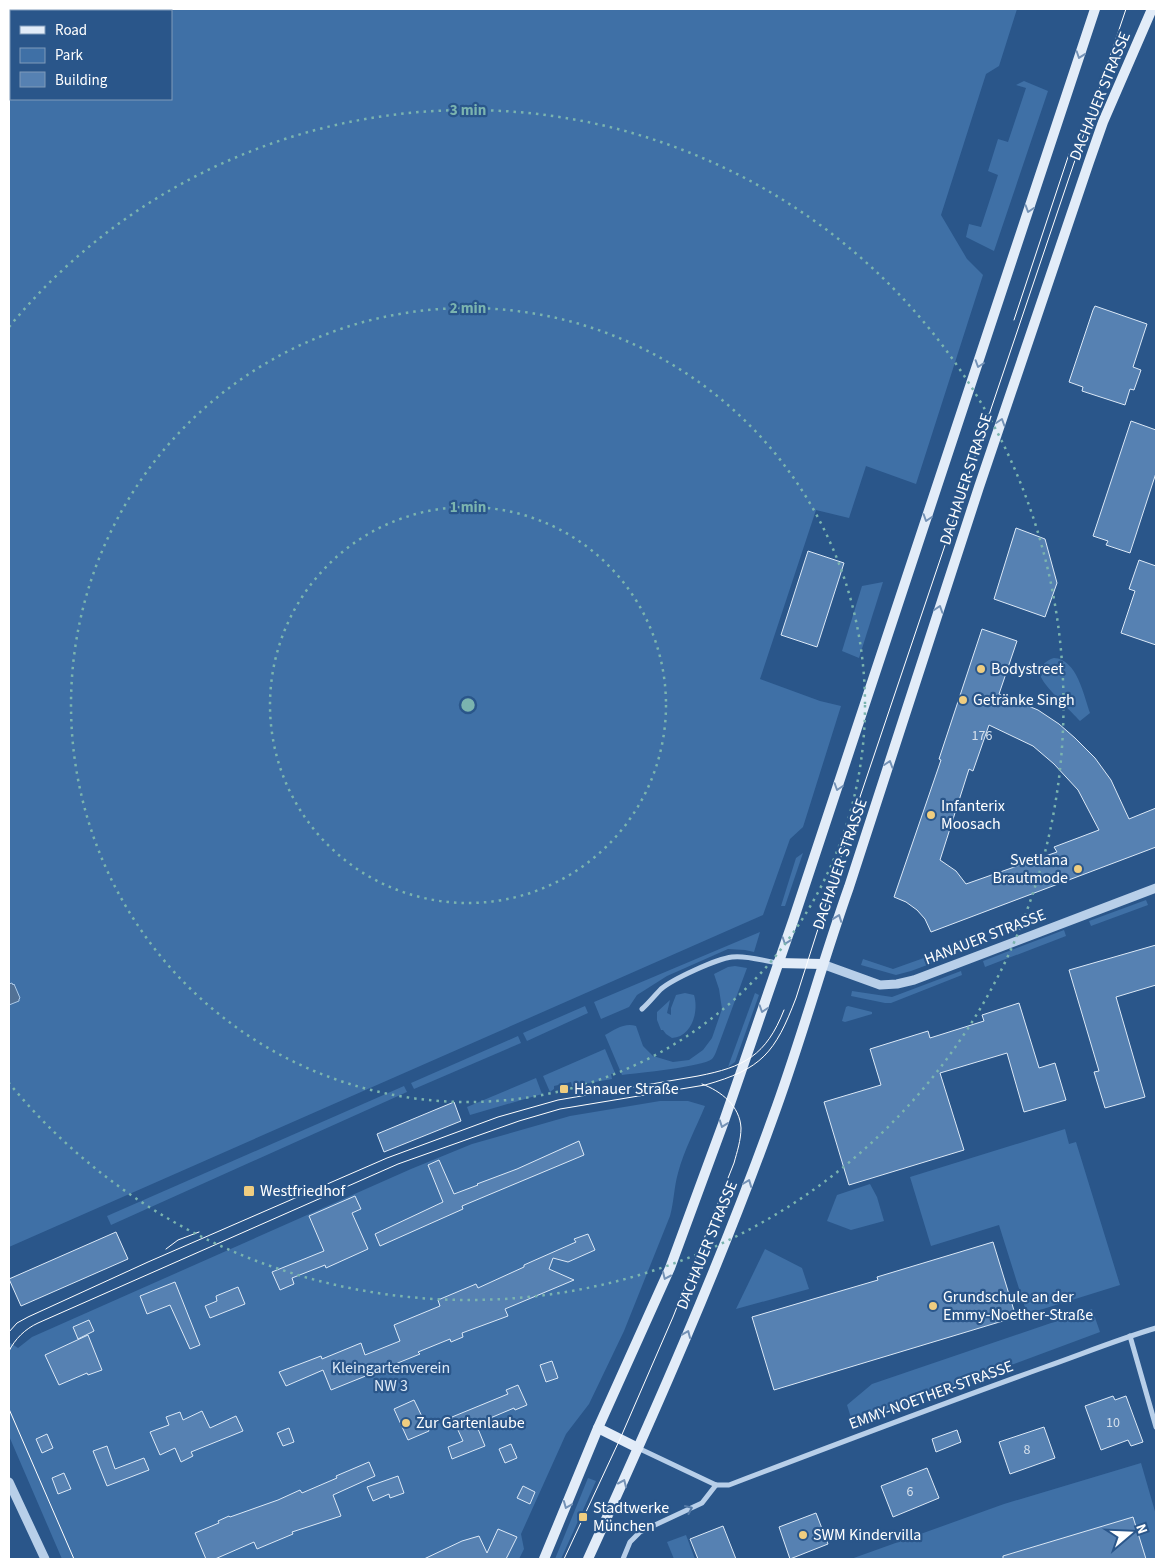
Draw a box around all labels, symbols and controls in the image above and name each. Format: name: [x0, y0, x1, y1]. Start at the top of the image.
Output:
legend: [10, 10, 172, 100]
text: Road: [55, 20, 87, 41]
street label: DACHAUER STRASSE: [1064, 28, 1136, 164]
text: Park: [55, 45, 84, 66]
one-way arrow: [1075, 50, 1085, 59]
text: Building: [55, 70, 108, 91]
text: 3 min: [450, 100, 486, 121]
one-way arrow: [1025, 205, 1035, 213]
text: 2 min: [450, 298, 486, 319]
one-way arrow: [974, 359, 984, 367]
street label: DACHAUER STRASSE: [934, 410, 998, 548]
one-way arrow: [996, 418, 1006, 426]
text: 1 min: [450, 497, 486, 518]
one-way arrow: [923, 513, 933, 522]
one-way arrow: [934, 605, 944, 614]
place label: Bodystreet: [991, 658, 1064, 680]
marker: Bodystreet: [975, 663, 987, 675]
place label: Getränke Singh: [973, 689, 1075, 711]
marker: Getränke Singh: [957, 694, 969, 706]
centre of rings: [459, 696, 477, 714]
house number: 176: [972, 726, 992, 746]
one-way arrow: [883, 760, 893, 768]
one-way arrow: [833, 782, 843, 791]
place label: Infanterix Moosach: [941, 795, 1005, 835]
street label: DACHAUER STRASSE: [807, 796, 873, 932]
marker: Infanterix Moosach: [925, 809, 937, 821]
place label: Svetlana Brautmode: [992, 849, 1068, 889]
marker: Svetlana Brautmode: [1072, 863, 1084, 875]
street label: HANAUER STRASSE: [921, 904, 1049, 970]
one-way arrow: [832, 914, 842, 923]
one-way arrow: [782, 936, 792, 945]
one-way arrow: [758, 1004, 768, 1013]
place label: Hanauer Straße: [574, 1078, 679, 1100]
marker: Hanauer Straße: [558, 1083, 570, 1095]
one-way arrow: [719, 1119, 729, 1128]
street label: DACHAUER STRASSE: [671, 1177, 743, 1313]
one-way arrow: [742, 1179, 752, 1188]
place label: Westfriedhof: [260, 1180, 347, 1202]
marker: Westfriedhof: [242, 1184, 256, 1198]
one-way arrow: [662, 1271, 673, 1280]
place label: Grundschule an der Emmy-Noether-Straße: [943, 1286, 1093, 1326]
marker: Grundschule an der Emmy-Noether-Straße: [927, 1300, 939, 1312]
one-way arrow: [680, 1330, 691, 1339]
street label: EMMY-NOETHER-STRASSE: [846, 1355, 1016, 1435]
park label: Kleingartenverein NW 3: [332, 1357, 450, 1397]
place label: Zur Gartenlaube: [416, 1412, 525, 1434]
house number: 10: [1106, 1413, 1120, 1433]
marker: Zur Gartenlaube: [400, 1417, 412, 1429]
house number: 8: [1024, 1440, 1031, 1460]
one-way arrow: [616, 1479, 627, 1488]
house number: 6: [907, 1482, 914, 1502]
place label: Stadtwerke München: [593, 1497, 669, 1537]
one-way arrow: [562, 1501, 572, 1509]
one-way arrow: [684, 1505, 693, 1515]
north arrow: [1105, 1508, 1155, 1558]
marker: Stadtwerke München: [577, 1511, 589, 1523]
text: N: [1130, 1521, 1152, 1537]
place label: SWM Kindervilla: [813, 1524, 921, 1546]
marker: SWM Kindervilla: [797, 1529, 809, 1541]

